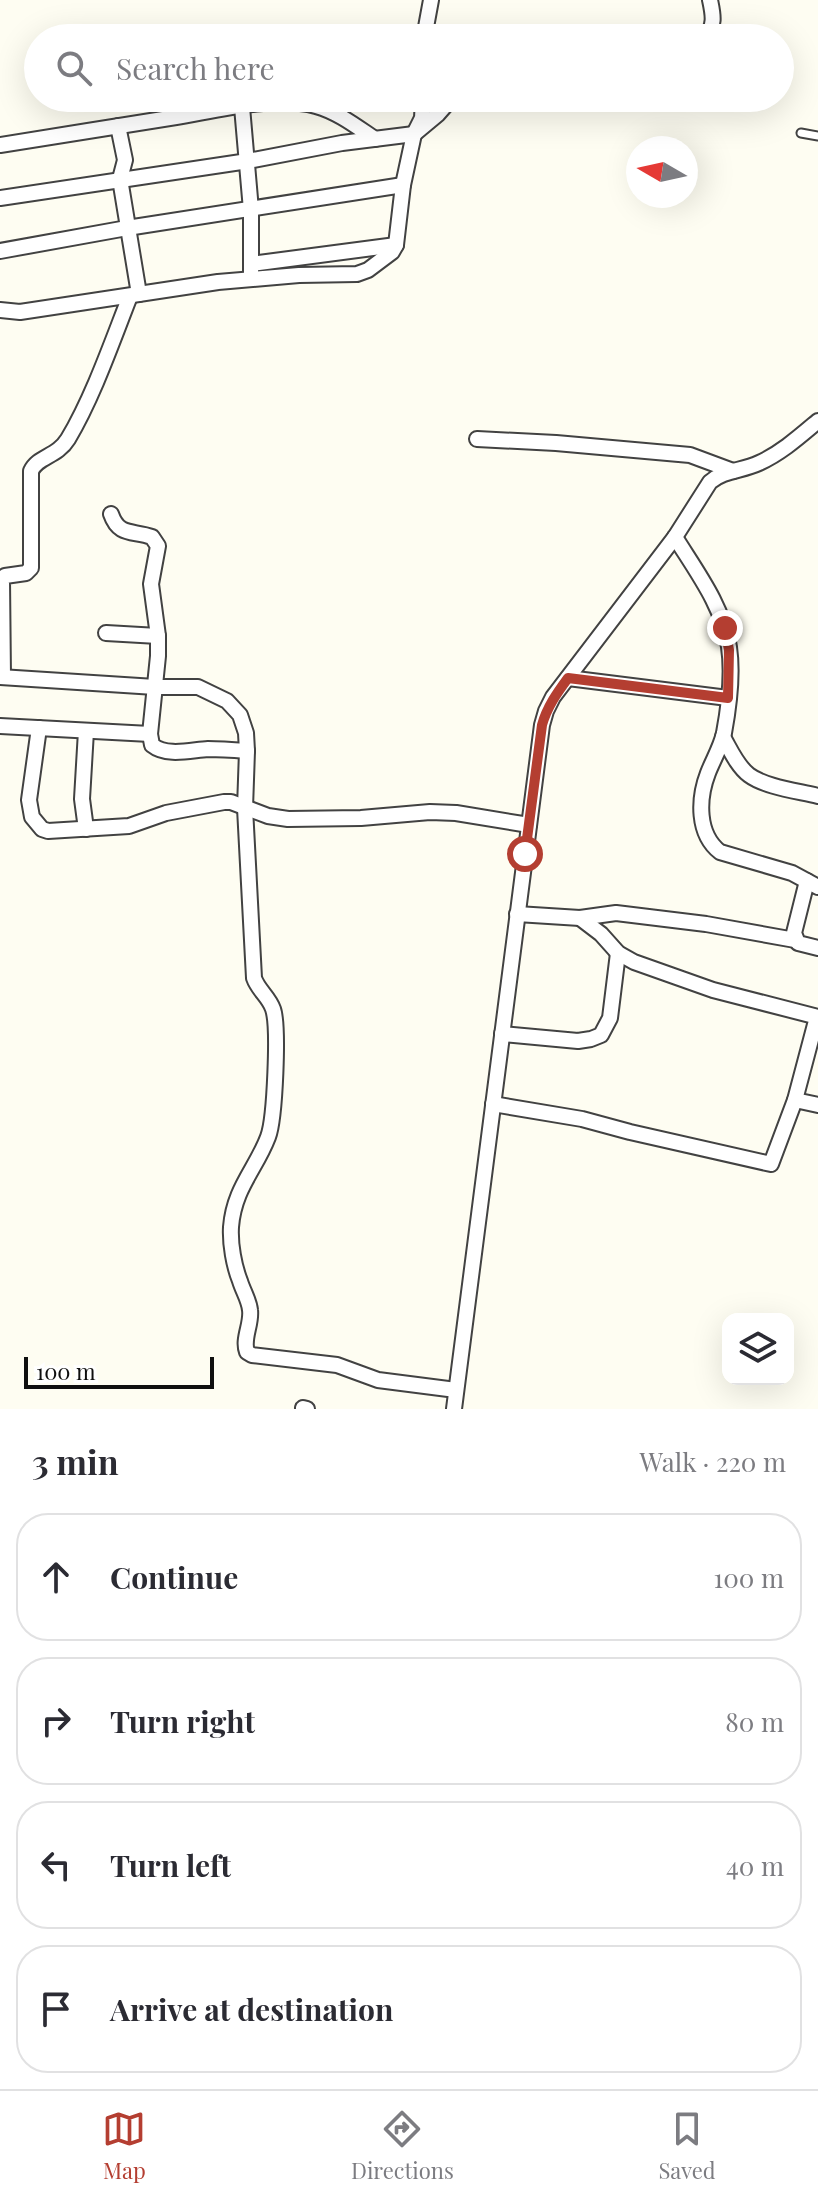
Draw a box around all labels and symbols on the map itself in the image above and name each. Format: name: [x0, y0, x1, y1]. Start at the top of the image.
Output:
north arrow: [626, 136, 698, 208]
route end: [707, 610, 743, 646]
route start: [507, 836, 543, 872]
scale bar: [24, 1353, 214, 1389]

